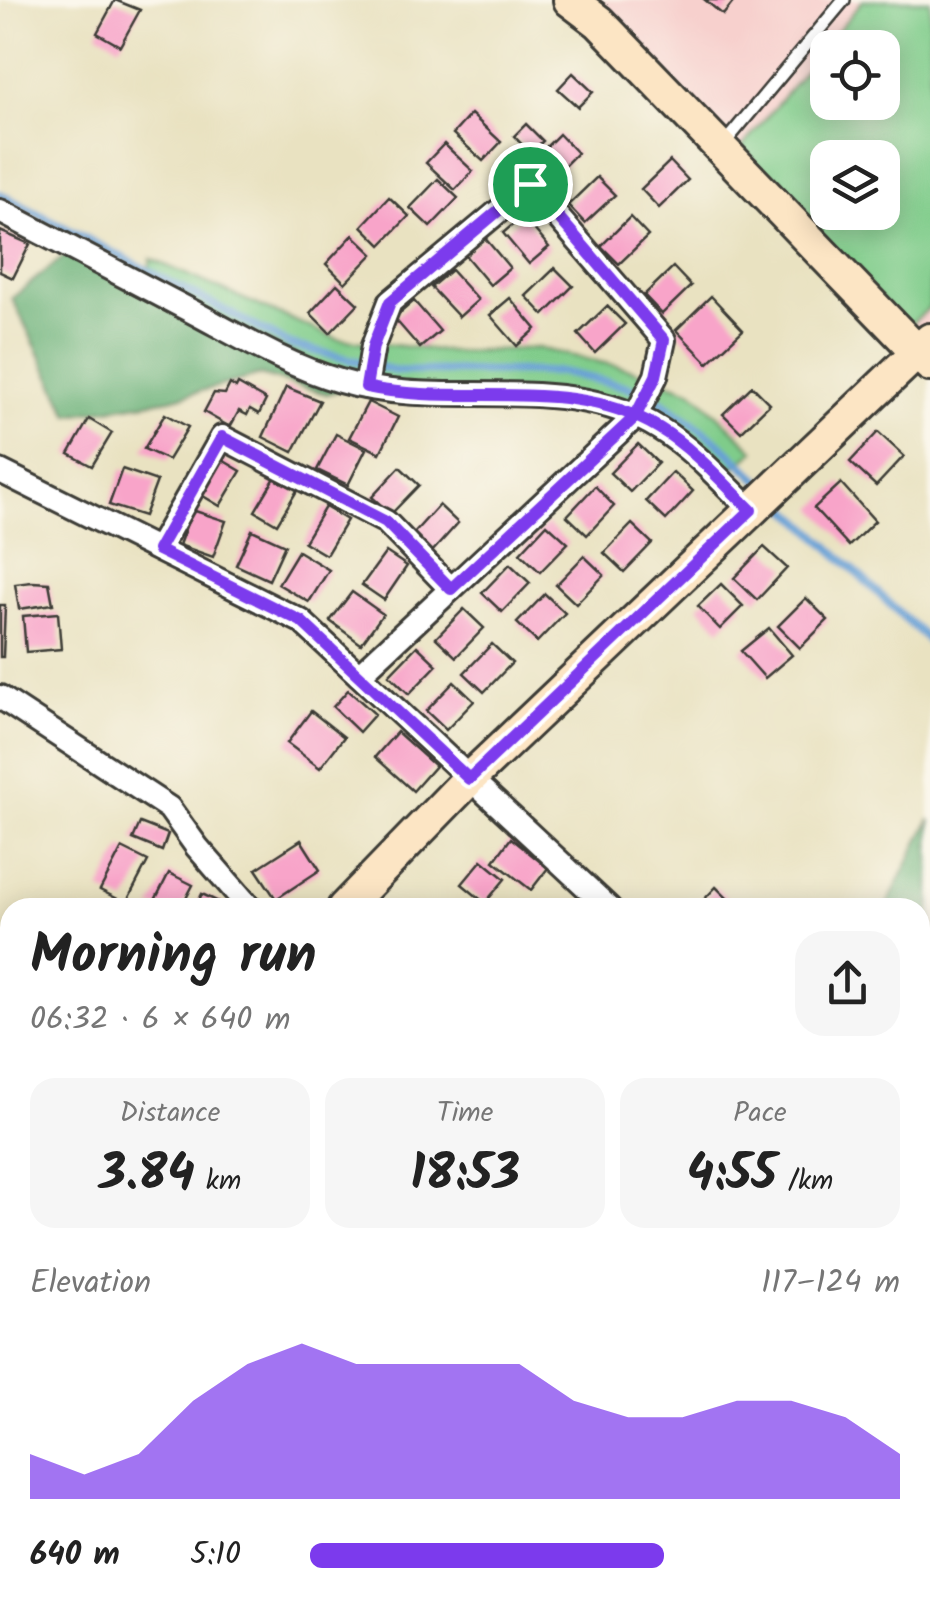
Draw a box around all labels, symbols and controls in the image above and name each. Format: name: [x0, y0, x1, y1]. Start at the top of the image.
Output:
map controls: [810, 30, 900, 230]
button: locate: [810, 30, 900, 120]
button: layers: [810, 140, 900, 230]
pin: [488, 142, 573, 227]
icon: arrive: [503, 157, 558, 212]
text: Morning run: [30, 914, 317, 1001]
button: share: [795, 931, 900, 1036]
text: 06:32 · 6 × 640 m: [30, 995, 291, 1046]
text: Distance: [120, 1091, 220, 1136]
text: Time: [437, 1091, 493, 1136]
text: Pace: [733, 1091, 787, 1136]
text: 3.84: [99, 1136, 195, 1216]
text: 18:53: [410, 1136, 520, 1216]
text: 4:55: [687, 1136, 777, 1216]
text: km: [195, 1159, 241, 1204]
text: /km: [777, 1159, 833, 1204]
text: Elevation: [30, 1258, 151, 1309]
text: 117–124 m: [761, 1258, 900, 1309]
text: 640 m: [30, 1530, 120, 1581]
text: 5:10: [190, 1530, 241, 1581]

